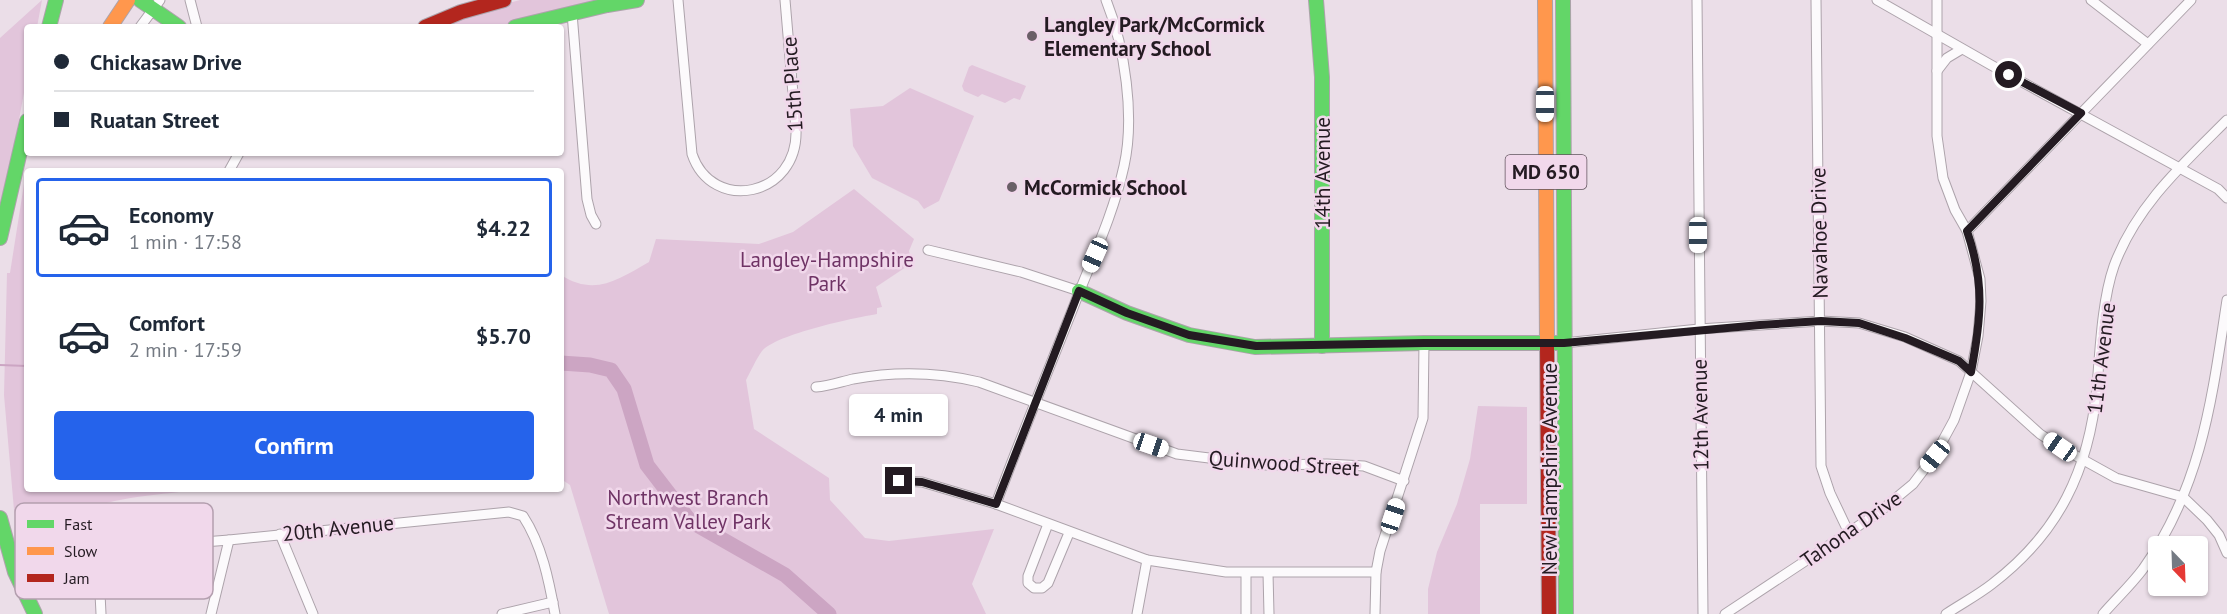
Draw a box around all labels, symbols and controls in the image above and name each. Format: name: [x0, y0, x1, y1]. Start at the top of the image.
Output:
place label: Langley Park/McCormick Elementary School: [1044, 11, 1265, 62]
marker: Langley Park/McCormick Elementary School: [1025, 29, 1039, 43]
street label: 15th Place: [775, 36, 809, 132]
text: Chickasaw Drive: [90, 48, 242, 76]
route start: [1995, 61, 2022, 88]
car: [1536, 86, 1554, 122]
text: Ruatan Street: [90, 106, 219, 134]
street label: 14th Avenue: [1309, 117, 1336, 229]
road number: MD 650: [1506, 155, 1586, 189]
street label: Navahoe Drive: [1804, 167, 1834, 299]
place label: McCormick School: [1024, 174, 1187, 201]
marker: McCormick School: [1005, 180, 1019, 194]
icon: car: [57, 201, 111, 255]
text: Economy: [129, 201, 213, 229]
text: $4.22: [476, 214, 531, 242]
car: [1689, 217, 1707, 253]
text: 1 min · 17:58: [129, 229, 242, 255]
car: [1079, 235, 1111, 275]
park label: Langley-Hampshire Park: [740, 246, 914, 297]
street label: 11th Avenue: [2081, 301, 2121, 415]
icon: car: [57, 309, 111, 363]
text: Comfort: [129, 309, 205, 337]
text: $5.70: [476, 322, 531, 350]
text: 2 min · 17:59: [129, 337, 242, 363]
street label: 12th Avenue: [1686, 359, 1714, 471]
street label: New Hampshire Avenue: [1536, 363, 1563, 575]
callout: 4 min: [850, 394, 948, 436]
text: 4 min: [874, 402, 923, 428]
button: Confirm: [54, 411, 534, 480]
car: [2040, 429, 2080, 465]
car: [1131, 431, 1171, 459]
car: [1917, 436, 1953, 476]
street label: Quinwood Street: [1208, 444, 1360, 482]
route end: [885, 467, 912, 494]
park label: Northwest Branch Stream Valley Park: [605, 484, 771, 535]
street label: Tahona Drive: [1795, 484, 1907, 574]
car: [1379, 496, 1407, 536]
legend: [15, 503, 213, 599]
street label: 20th Avenue: [281, 509, 395, 547]
text: Fast: [64, 514, 93, 534]
north arrow: [2148, 536, 2208, 596]
map controls: [2148, 536, 2208, 596]
text: Slow: [64, 541, 98, 561]
text: Jam: [63, 568, 90, 588]

